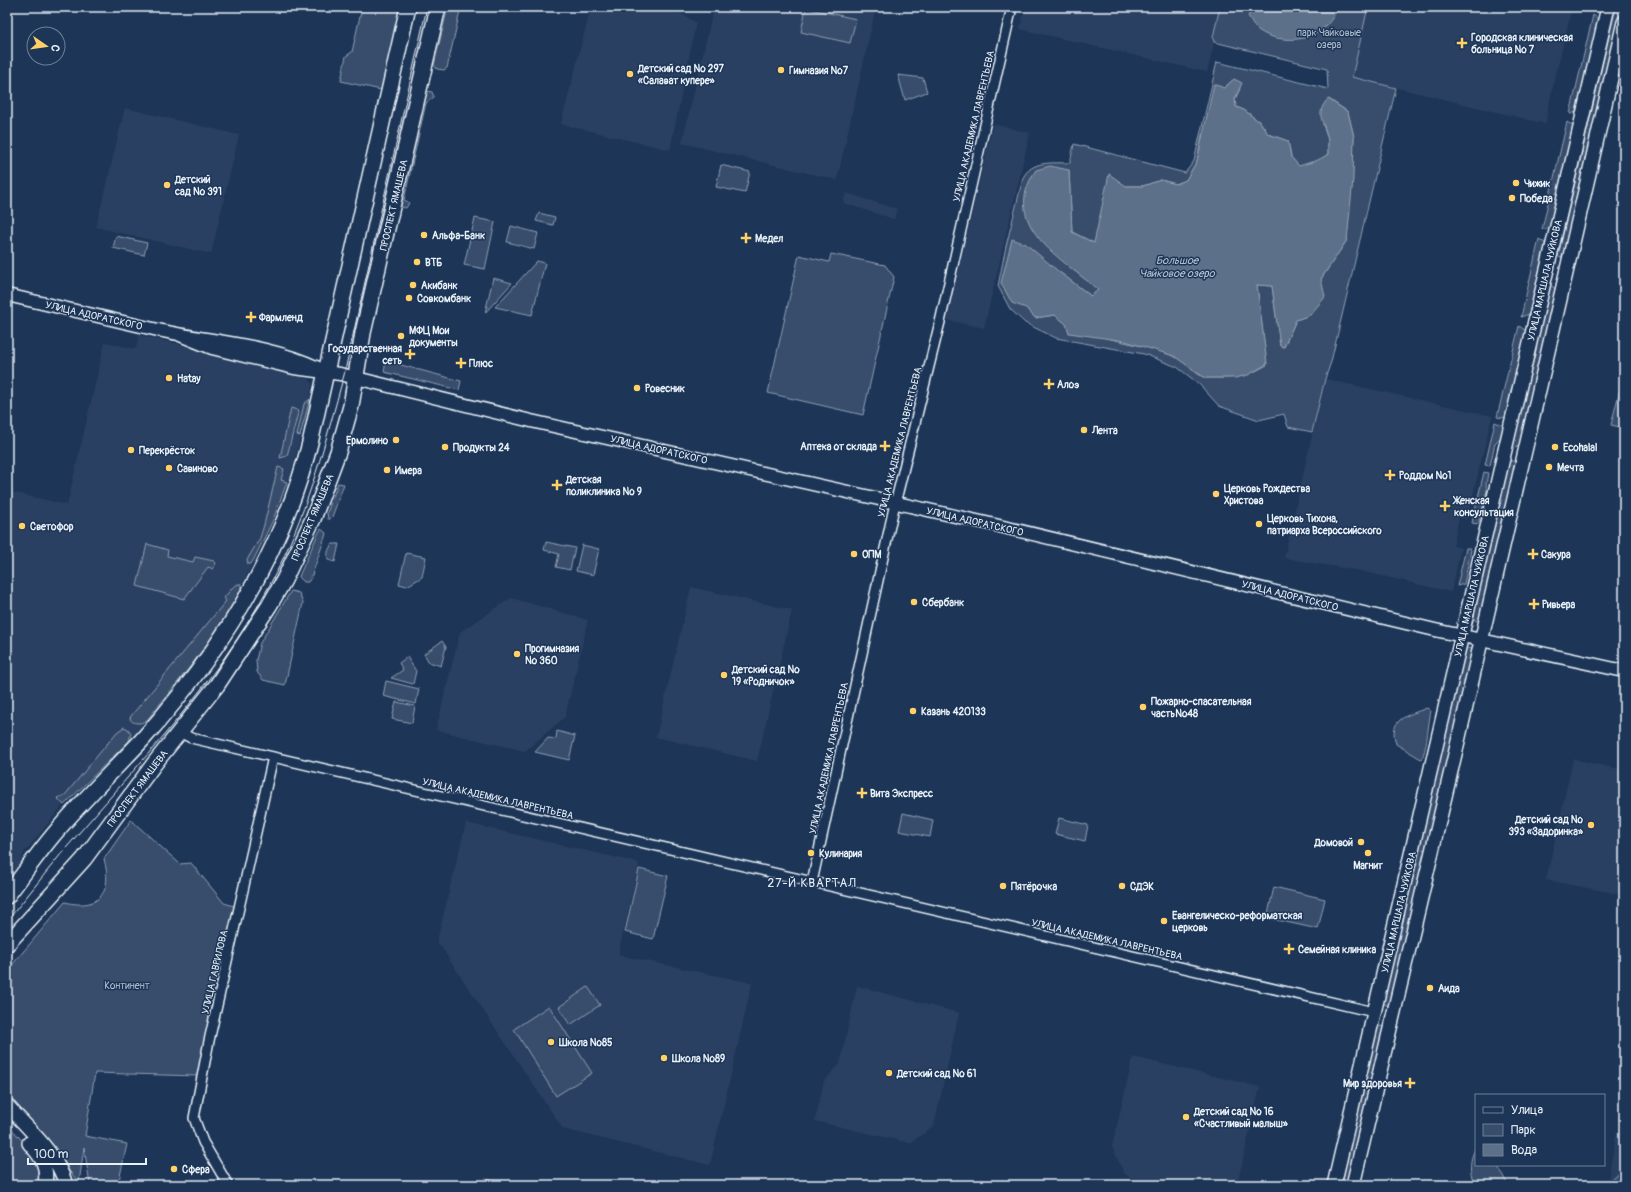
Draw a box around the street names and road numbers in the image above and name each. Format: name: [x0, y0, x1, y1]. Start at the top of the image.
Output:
street label: УЛИЦА АКАДЕМИКА ЛАВРЕНТЬЕВА: [951, 49, 997, 203]
street label: ПРОСПЕКТ ЯМАШЕВА: [378, 158, 410, 252]
street label: УЛИЦА МАРШАЛА ЧУЙКОВА: [1524, 218, 1565, 342]
street label: УЛИЦА АДОРАТСКОГО: [44, 299, 143, 333]
street label: УЛИЦА АКАДЕМИКА ЛАВРЕНТЬЕВА: [875, 365, 925, 519]
street label: УЛИЦА АДОРАТСКОГО: [609, 433, 708, 467]
street label: ПРОСПЕКТ ЯМАШЕВА: [289, 472, 337, 563]
street label: УЛИЦА АДОРАТСКОГО: [925, 505, 1024, 539]
street label: УЛИЦА МАРШАЛА ЧУЙКОВА: [1451, 534, 1492, 658]
street label: УЛИЦА АДОРАТСКОГО: [1240, 578, 1339, 614]
street label: УЛИЦА АКАДЕМИКА ЛАВРЕНТЬЕВА: [807, 681, 851, 835]
street label: ПРОСПЕКТ ЯМАШЕВА: [105, 747, 171, 829]
street label: УЛИЦА АКАДЕМИКА ЛАВРЕНТЬЕВА: [421, 776, 575, 822]
street label: УЛИЦА МАРШАЛА ЧУЙКОВА: [1378, 850, 1419, 974]
street label: УЛИЦА АКАДЕМИКА ЛАВРЕНТЬЕВА: [1030, 917, 1184, 963]
street label: УЛИЦА ГАВРИЛОВА: [199, 928, 231, 1016]

